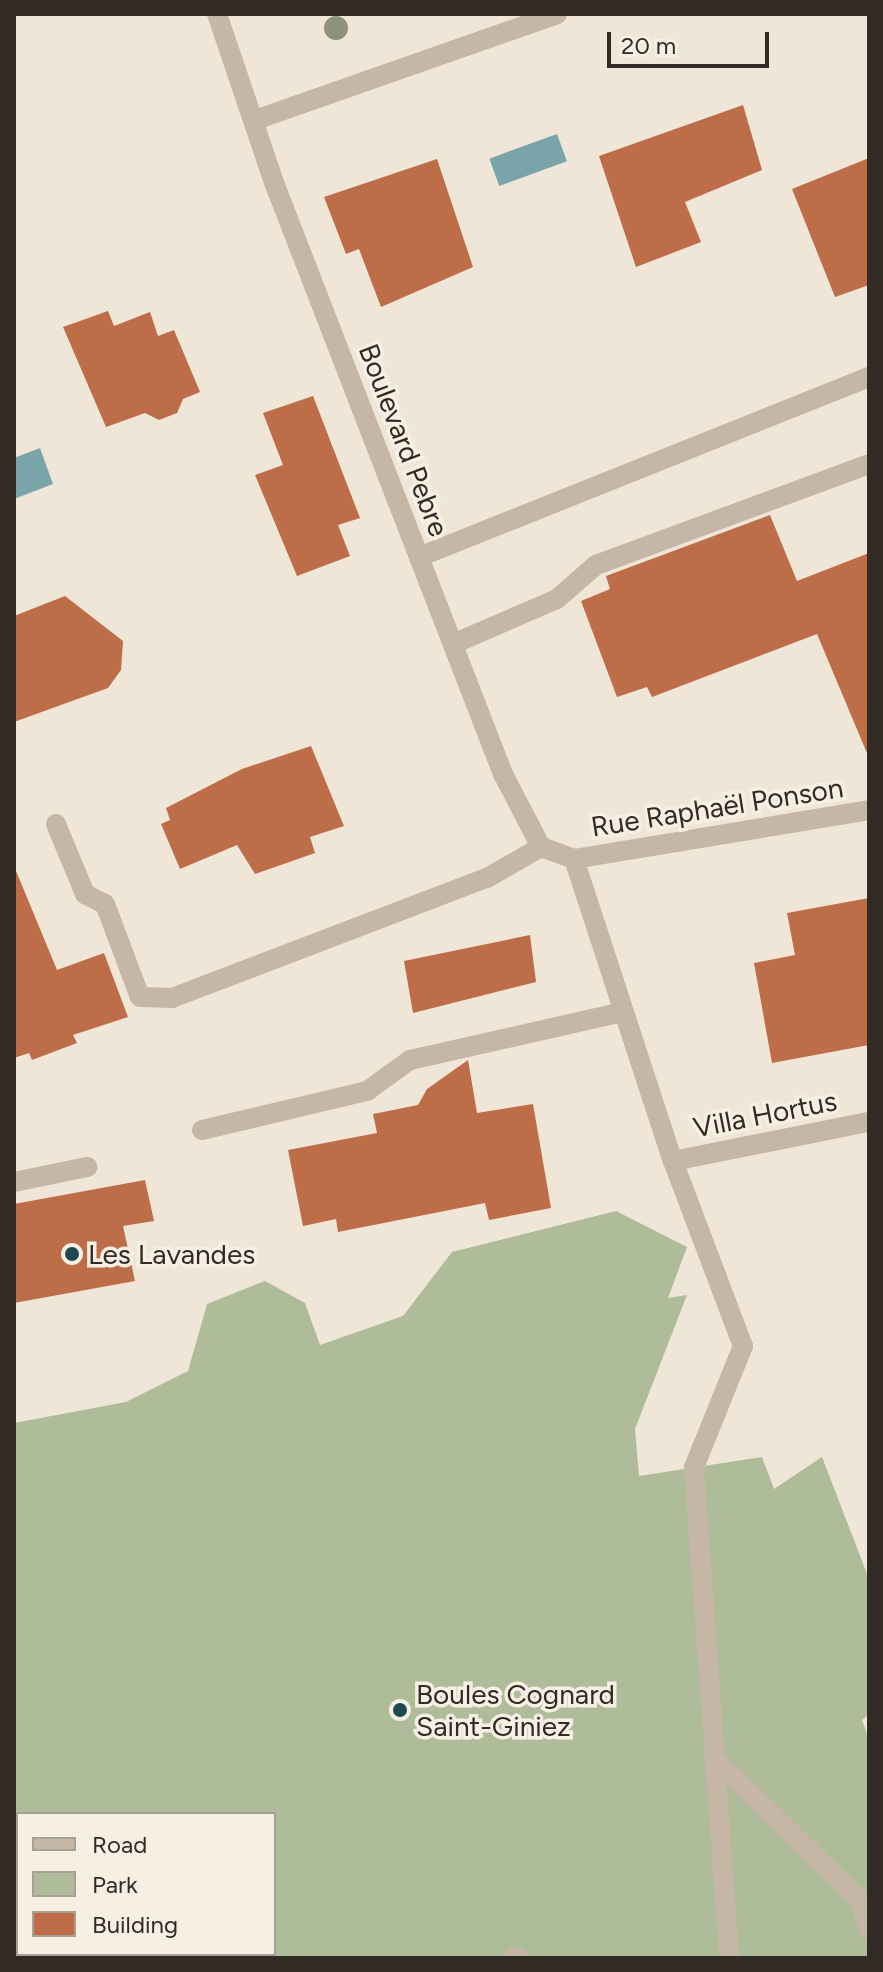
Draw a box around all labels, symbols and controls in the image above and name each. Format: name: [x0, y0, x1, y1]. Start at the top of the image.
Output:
scale bar: [611, 16, 773, 66]
text: 20 m: [621, 31, 676, 60]
street label: Boulevard Pebre: [352, 339, 456, 541]
street label: Rue Raphaël Ponson: [589, 770, 845, 844]
street label: Villa Hortus: [690, 1084, 840, 1144]
place label: Les Lavandes: [88, 1237, 255, 1271]
marker: Les Lavandes: [63, 1245, 81, 1263]
place label: Boules Cognard Saint-Giniez: [416, 1677, 615, 1743]
marker: Boules Cognard Saint-Giniez: [391, 1701, 409, 1719]
legend: [16, 1812, 276, 1956]
text: Road: [92, 1830, 147, 1859]
text: Park: [92, 1870, 138, 1899]
text: Building: [92, 1910, 178, 1939]

